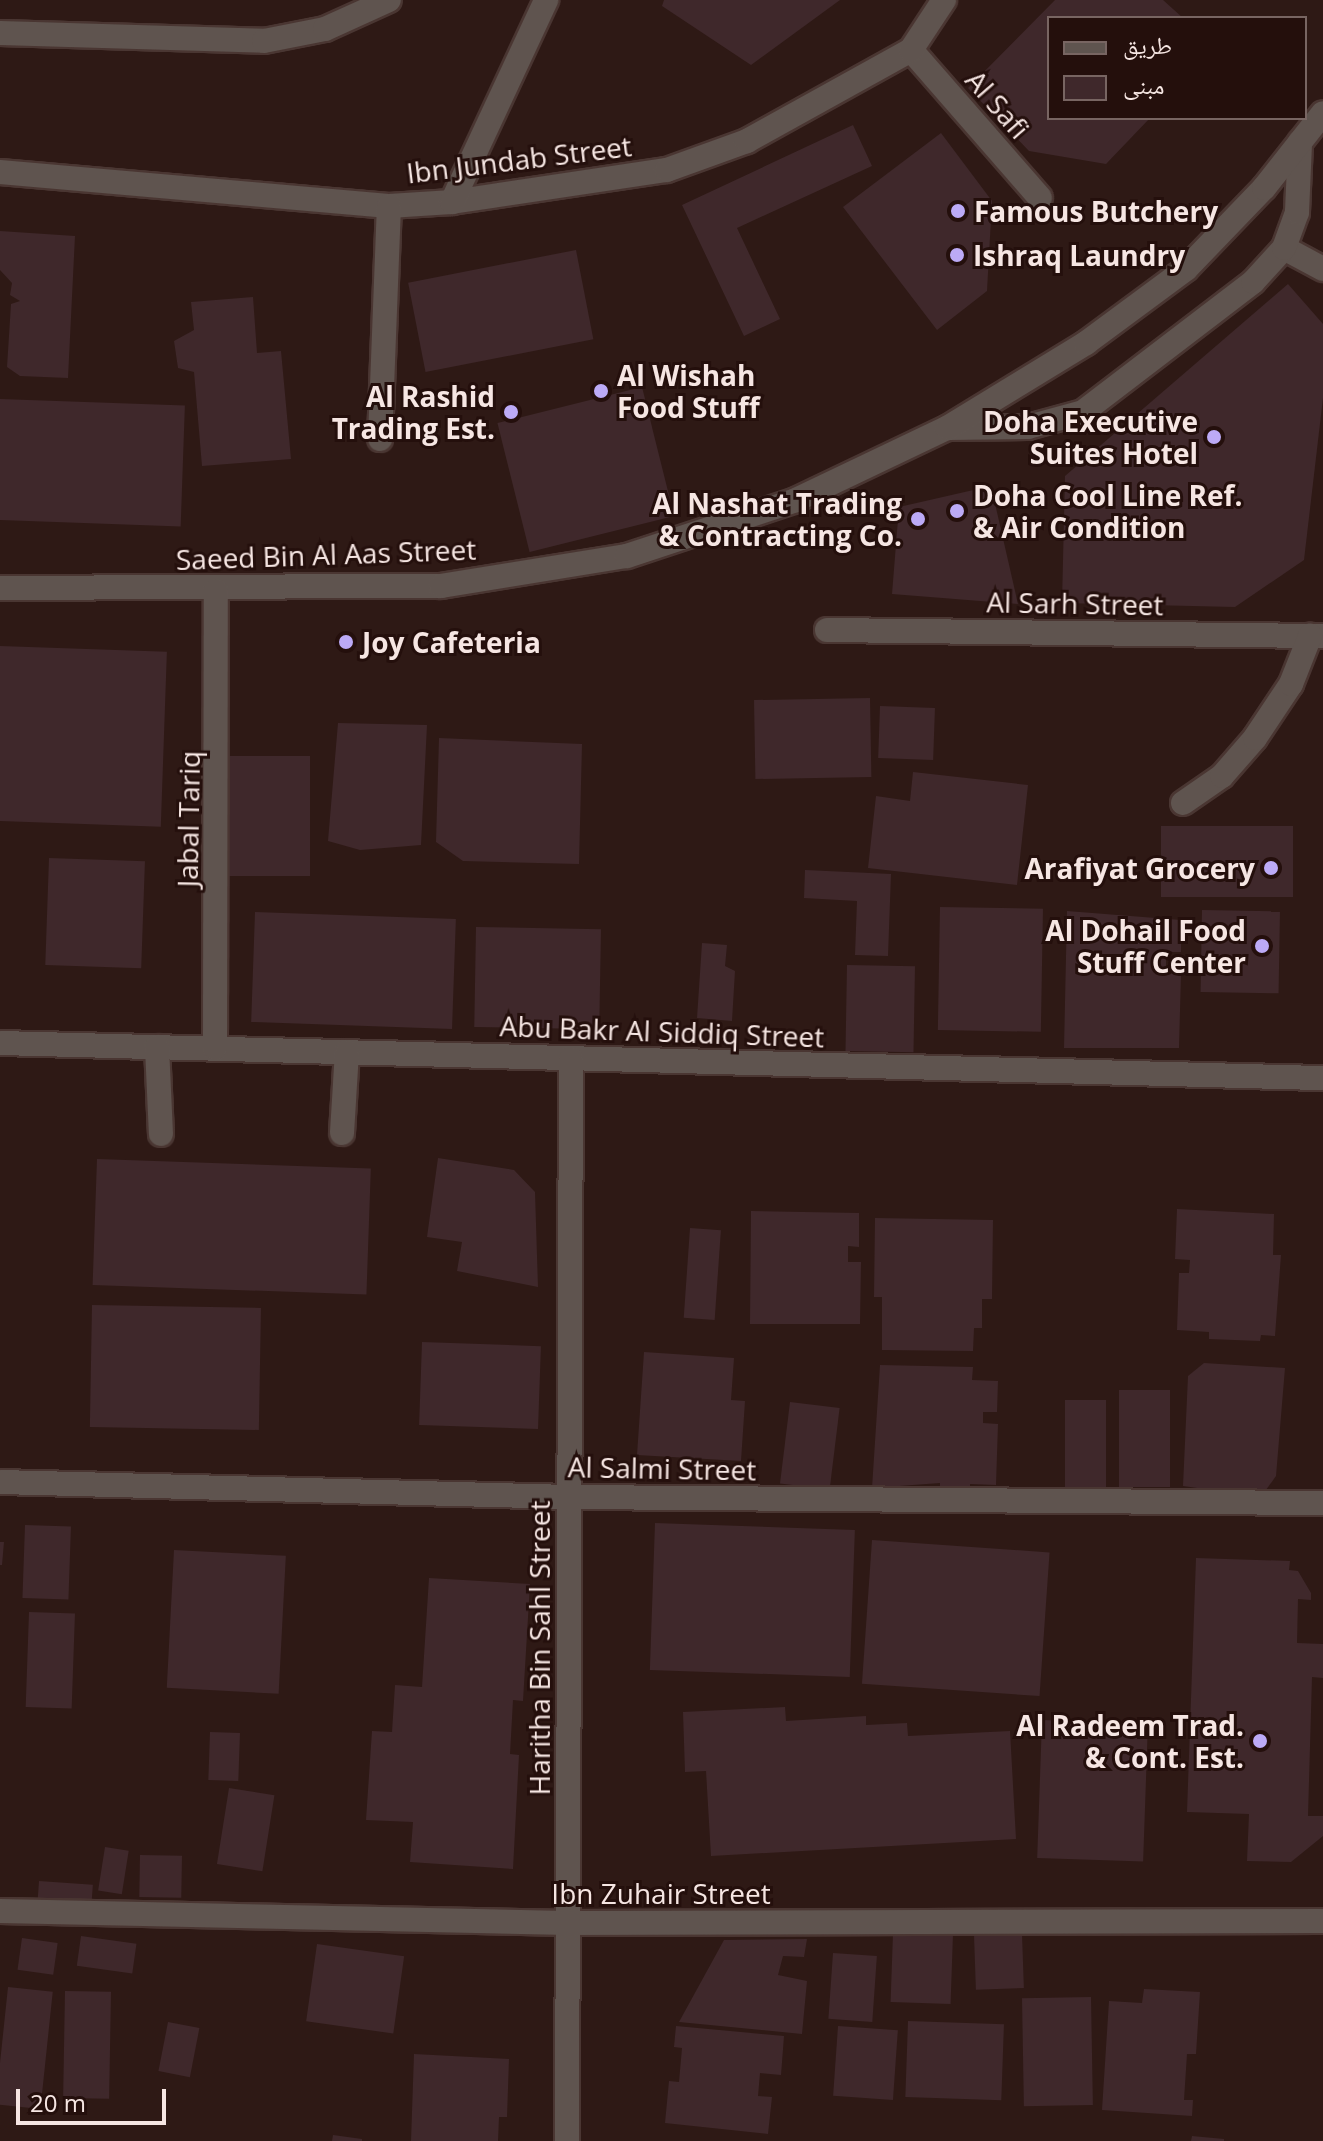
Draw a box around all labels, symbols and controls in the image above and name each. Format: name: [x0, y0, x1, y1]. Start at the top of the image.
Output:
legend: [1047, 16, 1307, 120]
text: طريق: [1123, 28, 1172, 61]
street label: Al Safi: [959, 63, 1037, 145]
text: مبنى: [1123, 68, 1164, 101]
street label: Ibn Jundab Street: [405, 129, 633, 189]
place label: Famous Butchery: [974, 194, 1218, 228]
marker: Famous Butchery: [949, 202, 967, 220]
place label: Ishraq Laundry: [973, 238, 1185, 272]
marker: Ishraq Laundry: [948, 246, 966, 264]
place label: Al Wishah Food Stuff: [617, 358, 760, 424]
place label: Al Rashid Trading Est.: [332, 379, 495, 445]
marker: Al Wishah Food Stuff: [592, 382, 610, 400]
marker: Al Rashid Trading Est.: [502, 403, 520, 421]
place label: Doha Executive Suites Hotel: [983, 404, 1198, 470]
marker: Doha Executive Suites Hotel: [1205, 428, 1223, 446]
place label: Doha Cool Line Ref. & Air Condition: [973, 478, 1242, 544]
place label: Al Nashat Trading & Contracting Co.: [652, 486, 902, 552]
marker: Doha Cool Line Ref. & Air Condition: [948, 502, 966, 520]
marker: Al Nashat Trading & Contracting Co.: [909, 510, 927, 528]
street label: Saeed Bin Al Aas Street: [175, 532, 477, 576]
street label: Al Sarh Street: [986, 585, 1164, 621]
place label: Joy Cafeteria: [362, 625, 541, 659]
marker: Joy Cafeteria: [337, 633, 355, 651]
street label: Jabal Tariq: [170, 750, 206, 888]
place label: Arafiyat Grocery: [1025, 851, 1255, 885]
marker: Arafiyat Grocery: [1262, 859, 1280, 877]
place label: Al Dohail Food Stuff Center: [1045, 913, 1246, 979]
marker: Al Dohail Food Stuff Center: [1253, 937, 1271, 955]
street label: Abu Bakr Al Siddiq Street: [499, 1009, 825, 1053]
street label: Al Salmi Street: [567, 1450, 757, 1486]
street label: Haritha Bin Sahl Street: [522, 1501, 556, 1795]
place label: Al Radeem Trad. & Cont. Est.: [1016, 1708, 1244, 1774]
marker: Al Radeem Trad. & Cont. Est.: [1251, 1732, 1269, 1750]
street label: Ibn Zuhair Street: [551, 1876, 771, 1910]
scale bar: [20, 2073, 170, 2123]
text: 20 m: [30, 2086, 86, 2119]

